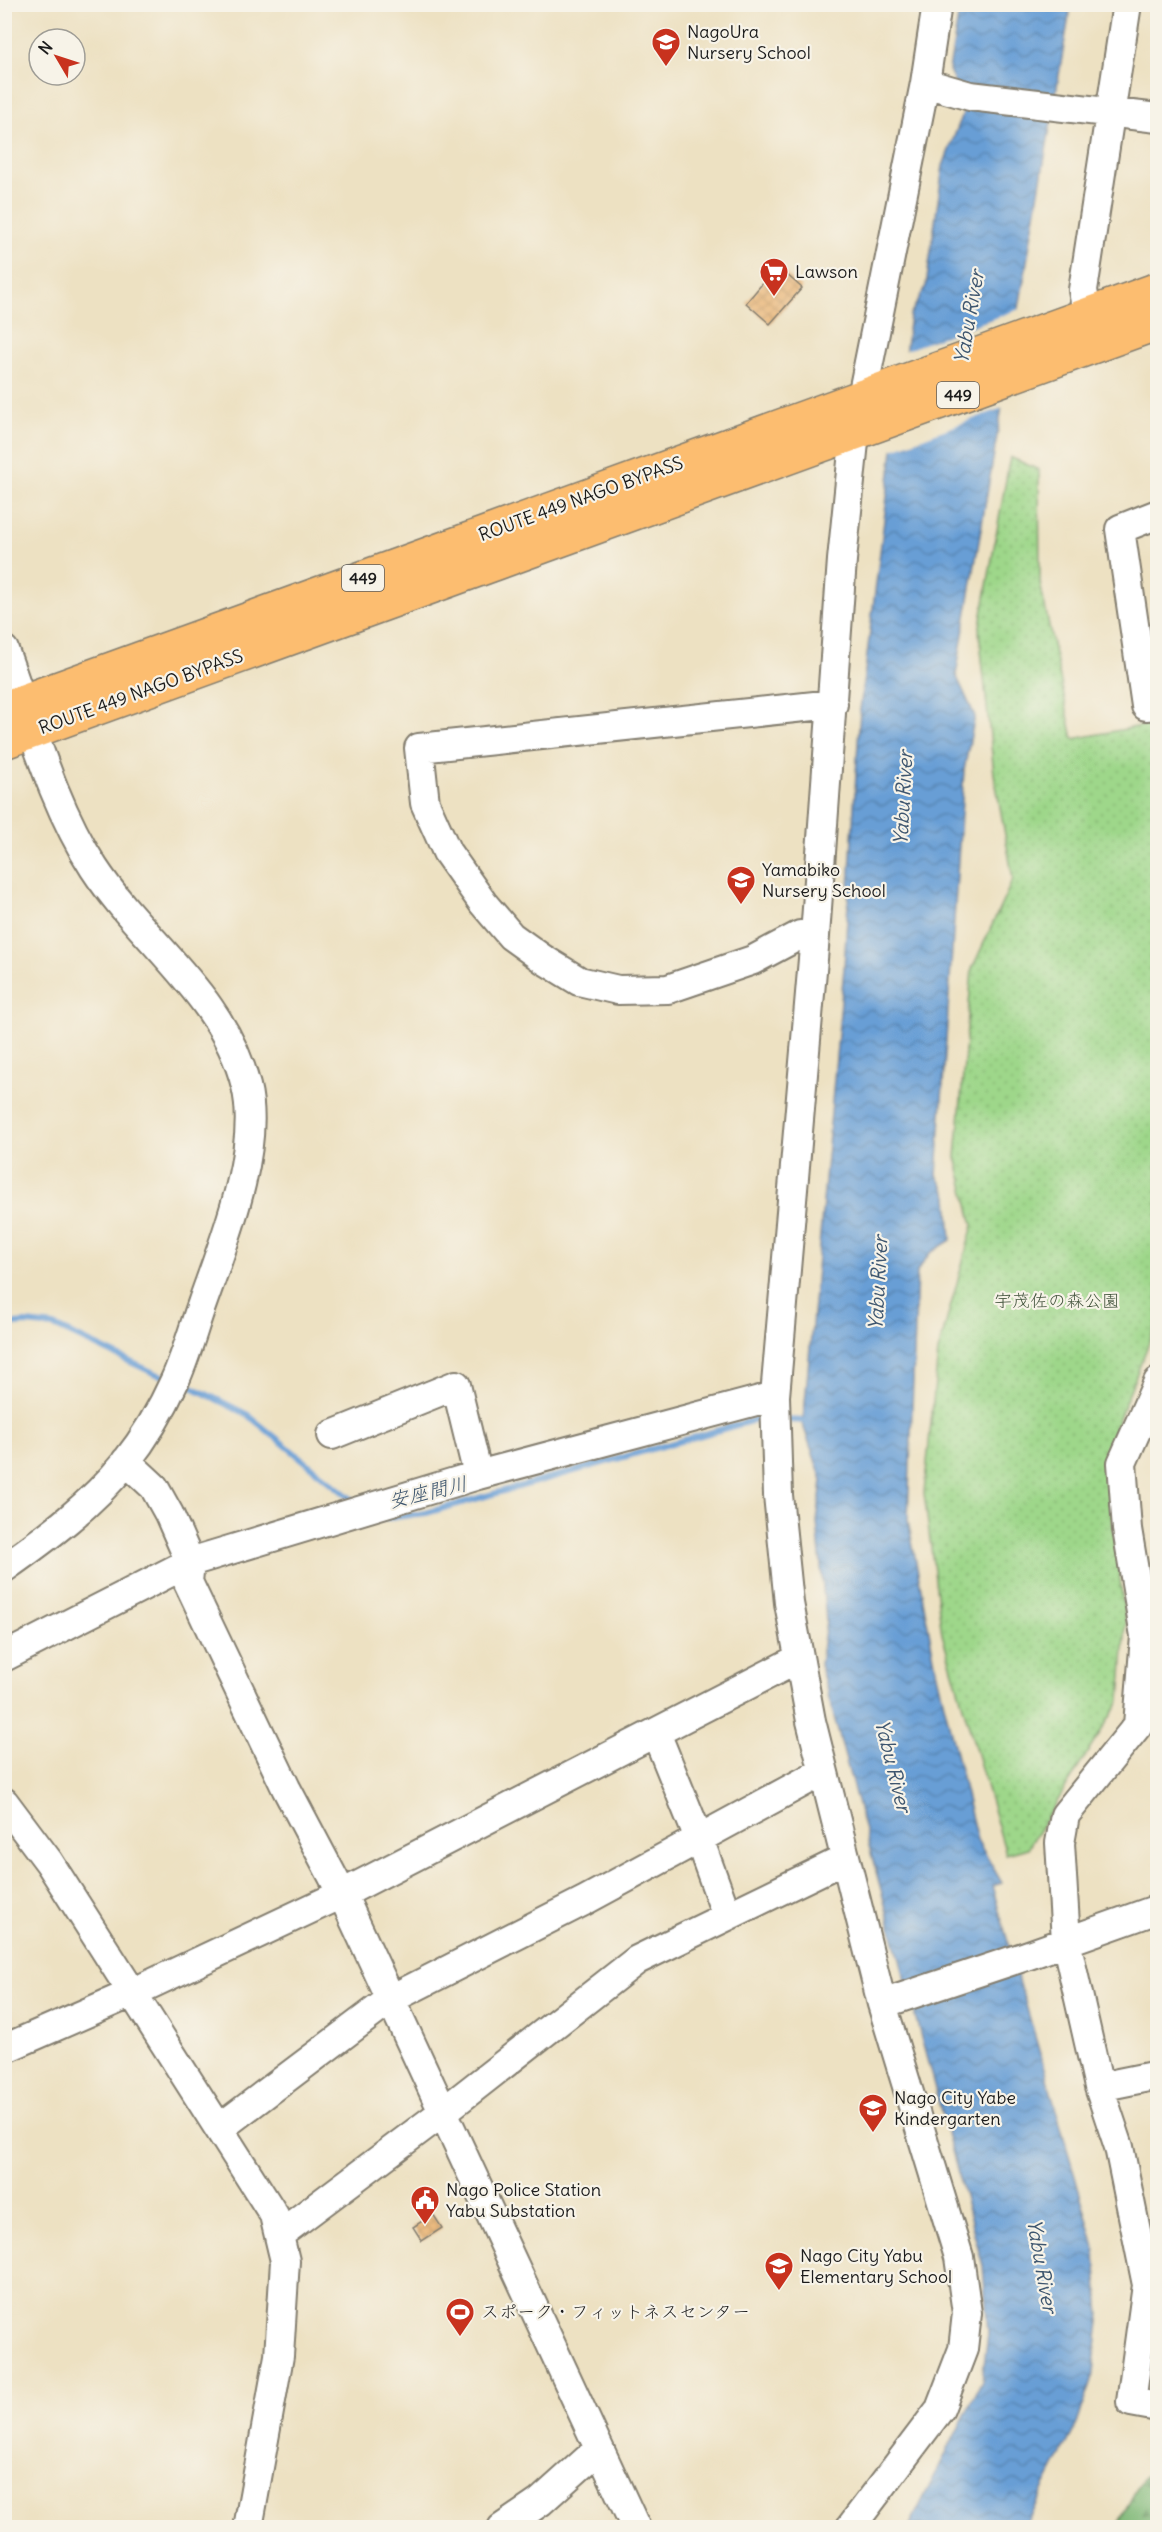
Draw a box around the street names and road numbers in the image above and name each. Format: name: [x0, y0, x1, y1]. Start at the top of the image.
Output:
road number: 449: [937, 382, 979, 408]
street label: ROUTE 449 NAGO BYPASS: [475, 451, 686, 546]
road number: 449: [342, 565, 384, 591]
street label: ROUTE 449 NAGO BYPASS: [35, 644, 246, 739]

